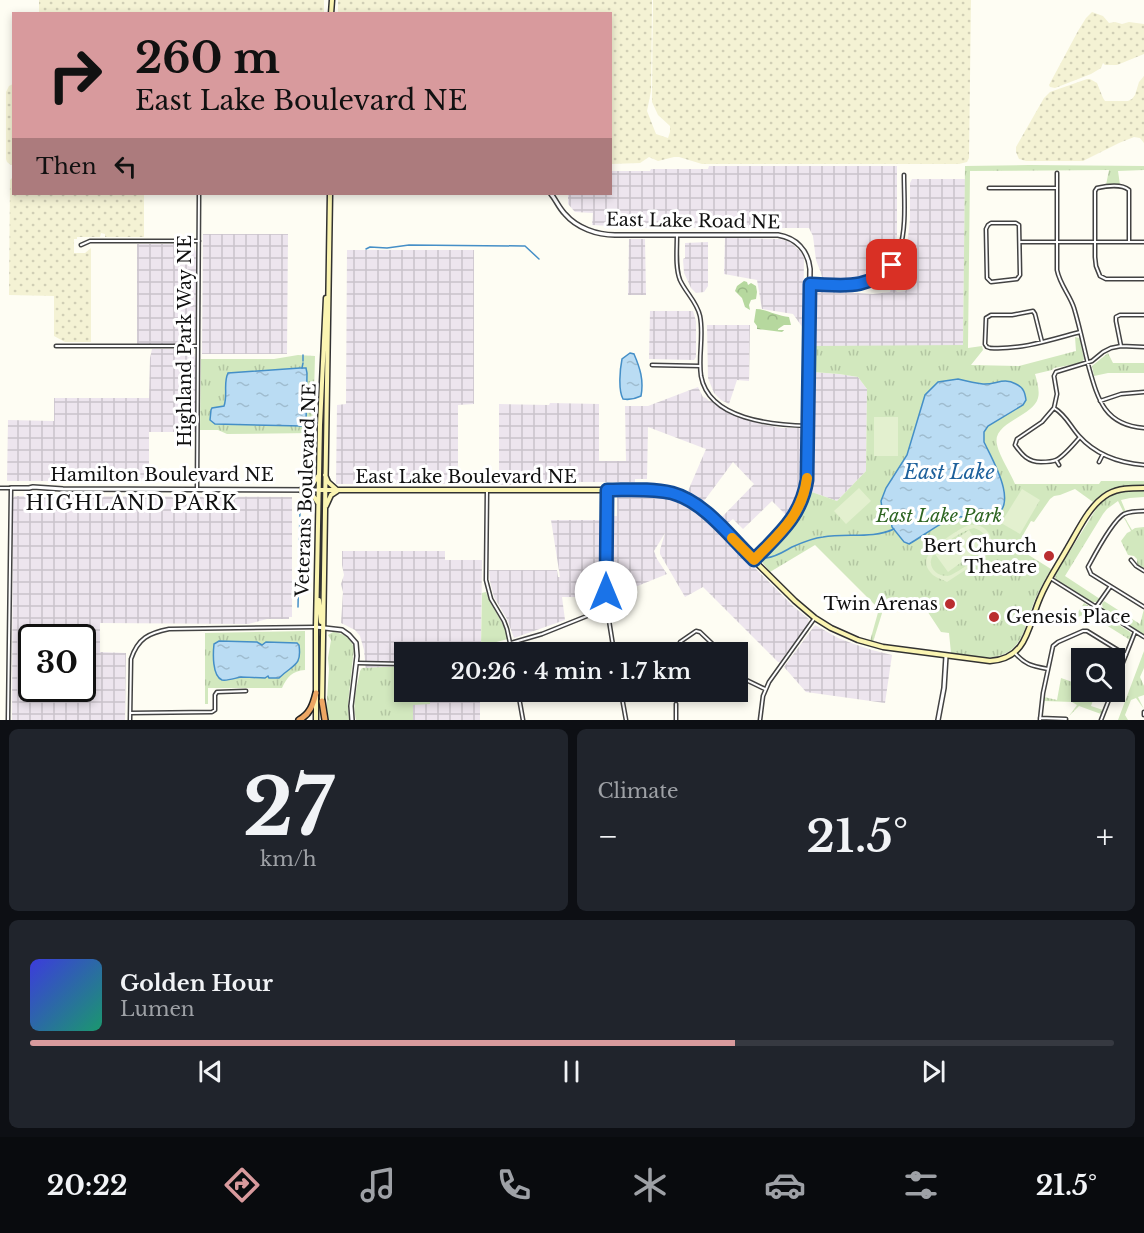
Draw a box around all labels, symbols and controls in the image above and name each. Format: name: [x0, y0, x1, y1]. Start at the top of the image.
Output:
text: 260 m: [135, 32, 280, 84]
icon: right: [36, 36, 114, 114]
text: East Lake Boulevard NE: [135, 84, 467, 117]
icon: left: [109, 150, 142, 183]
text: Then: [36, 153, 97, 180]
street label: East Lake Road NE: [606, 208, 780, 234]
street label: Highland Park Way NE: [174, 235, 196, 447]
pin: [866, 239, 917, 290]
icon: arrive: [875, 248, 908, 281]
street label: Veterans Boulevard NE: [291, 383, 321, 598]
water label: East Lake: [902, 460, 995, 484]
street label: Hamilton Boulevard NE: [50, 464, 274, 486]
street label: East Lake Boulevard NE: [355, 466, 577, 488]
district label: HIGHLAND PARK: [26, 491, 238, 515]
park label: East Lake Park: [875, 505, 1002, 527]
place label: Bert Church Theatre: [923, 535, 1037, 578]
marker: Bert Church Theatre: [1042, 549, 1056, 563]
position arrow: [574, 560, 638, 624]
place label: Twin Arenas: [823, 593, 938, 615]
marker: Twin Arenas: [943, 597, 957, 611]
place label: Genesis Place: [1006, 606, 1131, 628]
marker: Genesis Place: [987, 610, 1001, 624]
speed limit sign: 30: [18, 624, 96, 702]
map controls: [1071, 648, 1125, 702]
button: search: [1071, 648, 1125, 702]
text: 20:26 · 4 min · 1.7 km: [451, 658, 691, 685]
text: 27: [243, 759, 334, 856]
text: Climate: [598, 779, 678, 803]
text: 21.5°: [806, 808, 908, 864]
text: −: [598, 816, 618, 857]
text: +: [1096, 816, 1114, 857]
text: km/h: [260, 847, 317, 871]
text: Golden Hour: [120, 970, 273, 997]
text: Lumen: [120, 997, 195, 1021]
icon: previous: [194, 1055, 227, 1088]
icon: pause: [555, 1055, 588, 1088]
icon: next: [917, 1055, 950, 1088]
icon: directions: [221, 1164, 263, 1206]
icon: music: [357, 1164, 399, 1206]
icon: phone: [493, 1164, 535, 1206]
icon: climate: [629, 1164, 671, 1206]
icon: car: [764, 1164, 806, 1206]
icon: filters: [900, 1164, 942, 1206]
text: 20:22: [47, 1169, 128, 1202]
text: 21.5°: [1036, 1169, 1097, 1202]

